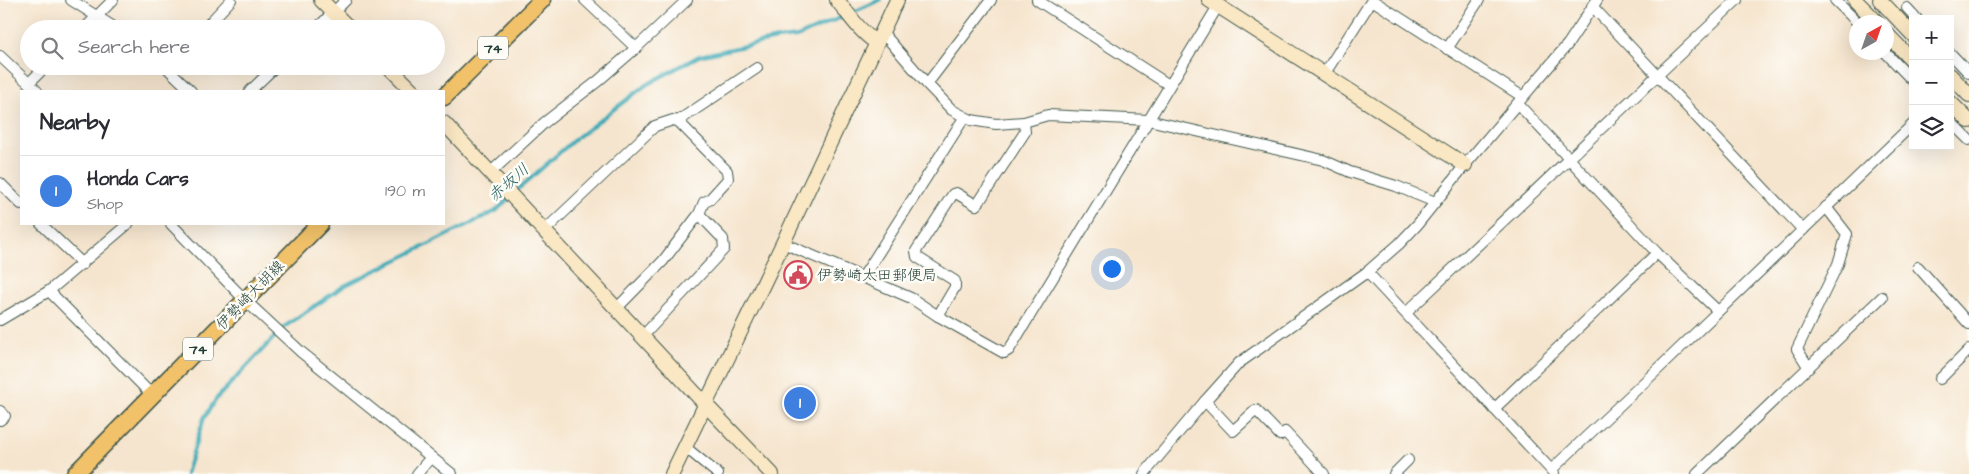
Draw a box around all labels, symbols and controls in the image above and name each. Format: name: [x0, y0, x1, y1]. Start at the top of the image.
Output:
north arrow: [1849, 15, 1894, 60]
map controls: [1909, 15, 1954, 150]
button: +: [1909, 15, 1954, 60]
search box: [20, 20, 445, 75]
icon: search: [38, 34, 66, 62]
text: Search here: [78, 34, 190, 61]
road number: 74: [478, 36, 508, 59]
button: −: [1909, 60, 1954, 105]
button: layers: [1909, 105, 1954, 150]
text: Nearby: [40, 108, 110, 137]
water label: 赤坂川: [483, 159, 534, 207]
text: Honda Cars: [87, 166, 189, 193]
text: 1: [55, 180, 57, 202]
text: 190 m: [385, 180, 425, 202]
text: Shop: [87, 193, 123, 215]
street label: 伊勢崎大胡線: [212, 256, 289, 335]
your location: [1099, 256, 1125, 282]
public building icon: 伊勢崎太田郵便局: [783, 260, 813, 290]
place label: 伊勢崎太田郵便局: [817, 265, 937, 286]
road number: 74: [183, 338, 213, 360]
pin: 1: [784, 384, 816, 422]

